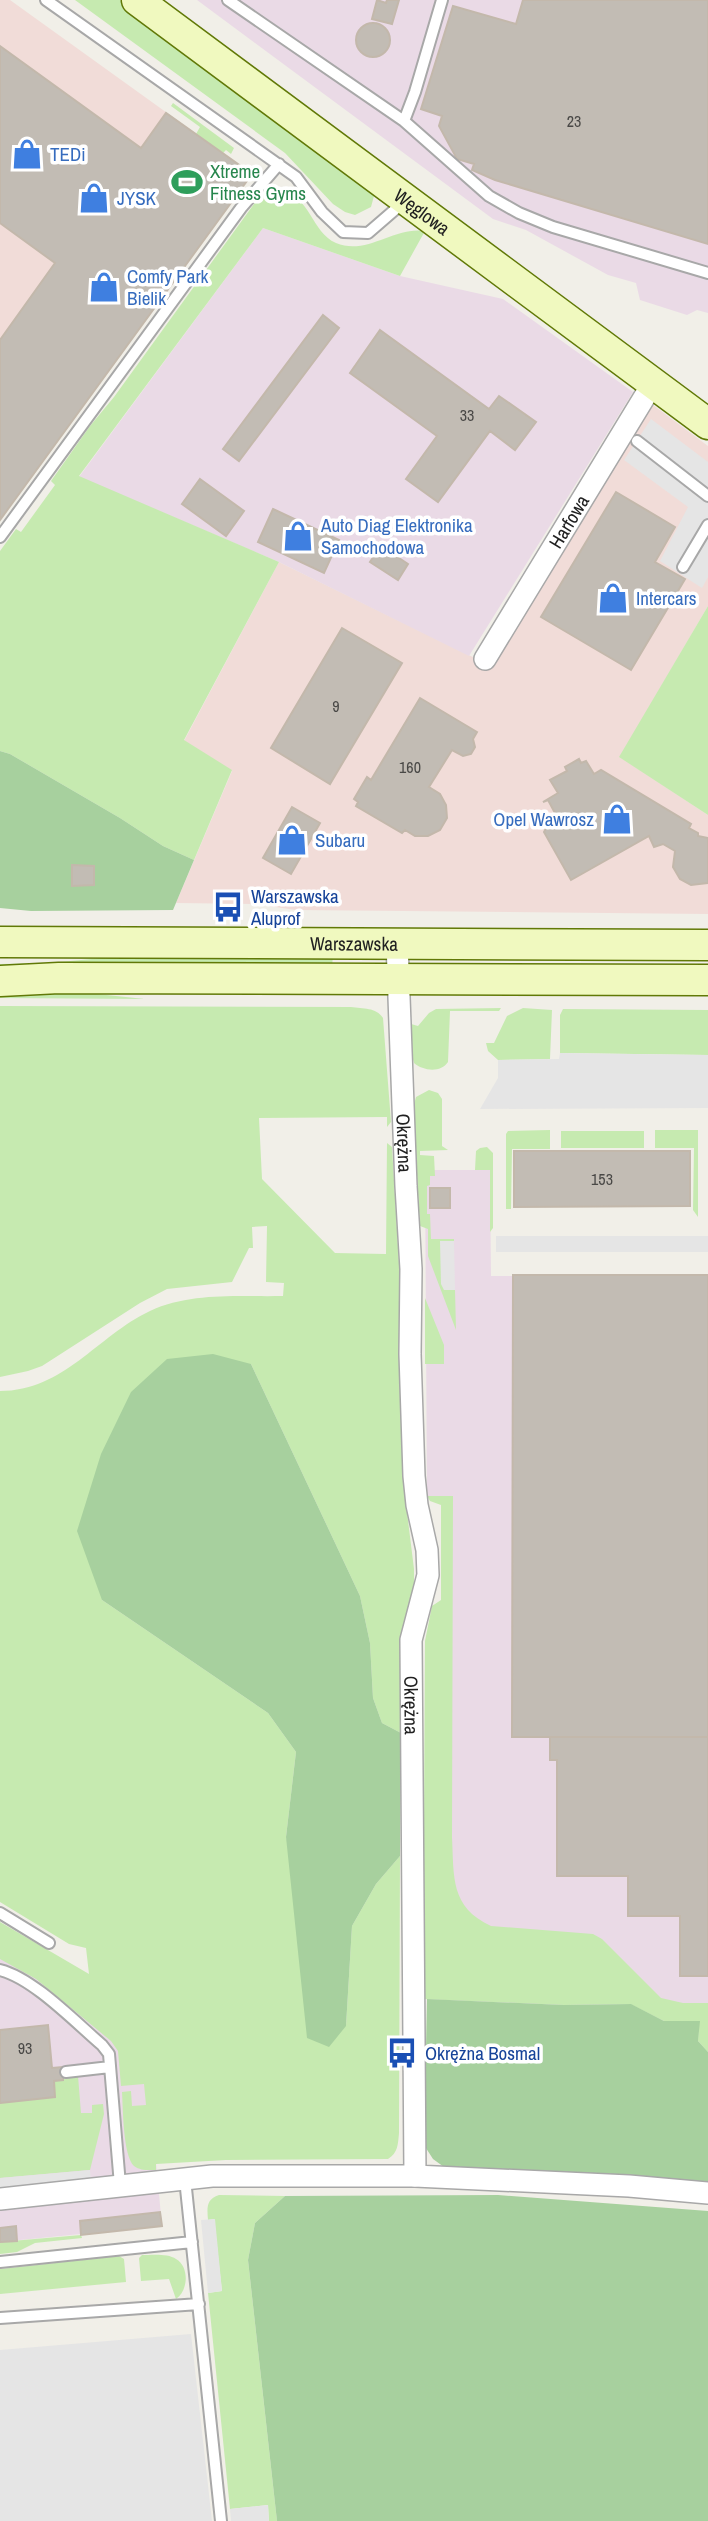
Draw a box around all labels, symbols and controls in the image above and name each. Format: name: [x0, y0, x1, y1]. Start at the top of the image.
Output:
house number: 23: [567, 110, 581, 132]
shop icon: TEDi: [10, 137, 44, 171]
place label: TEDi: [50, 141, 86, 167]
place label: Xtreme Fitness Gyms: [210, 158, 306, 206]
sports icon: Xtreme Fitness Gyms: [170, 165, 204, 199]
shop icon: JYSK: [77, 181, 111, 215]
street label: Węglowa: [389, 182, 456, 241]
place label: JYSK: [117, 185, 157, 211]
place label: Comfy Park Bielik: [127, 263, 209, 311]
shop icon: Comfy Park Bielik: [87, 270, 121, 304]
house number: 33: [460, 404, 474, 426]
street label: Harfowa: [543, 490, 595, 553]
place label: Auto Diag Elektronika Samochodowa: [320, 512, 473, 560]
shop icon: Auto Diag Elektronika Samochodowa: [281, 519, 315, 553]
shop icon: Intercars: [596, 581, 630, 615]
place label: Intercars: [636, 585, 697, 611]
house number: 9: [332, 695, 340, 717]
house number: 160: [399, 756, 421, 778]
shop icon: Opel Wawrosz: [600, 802, 634, 836]
place label: Opel Wawrosz: [493, 806, 594, 832]
shop icon: Subaru: [275, 823, 309, 857]
place label: Subaru: [315, 827, 365, 853]
place label: Warszawska Aluprof: [250, 883, 339, 931]
bus stop icon: Warszawska Aluprof: [211, 890, 245, 924]
street label: Warszawska: [310, 930, 398, 957]
street label: Okrężna: [390, 1113, 418, 1173]
house number: 153: [591, 1168, 613, 1190]
street label: Okrężna: [398, 1676, 425, 1735]
bus stop icon: Okrężna Bosmal: [385, 2036, 419, 2070]
house number: 93: [18, 2037, 32, 2059]
place label: Okrężna Bosmal: [425, 2040, 540, 2066]

